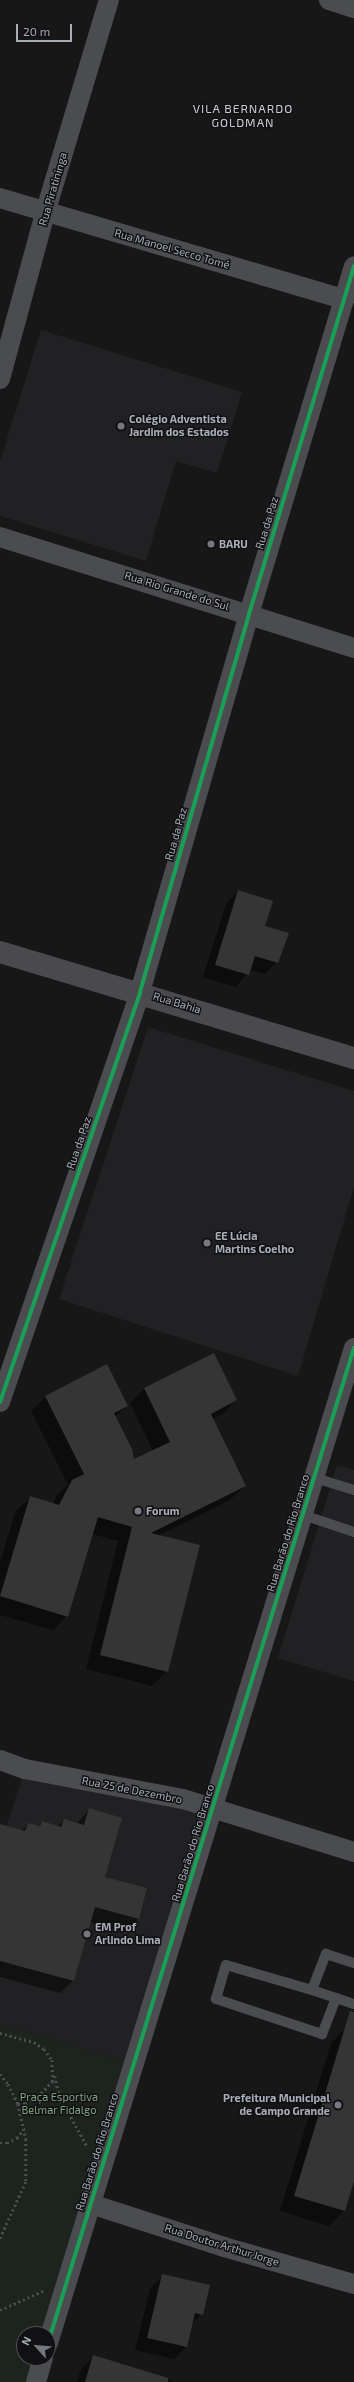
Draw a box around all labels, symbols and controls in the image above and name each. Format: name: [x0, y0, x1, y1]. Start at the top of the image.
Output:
scale bar: [18, 16, 74, 42]
text: 20 m: [23, 24, 50, 38]
district label: VILA BERNARDO GOLDMAN: [193, 102, 293, 130]
street label: Rua Piratininga: [36, 151, 70, 227]
street label: Rua Manoel Secco Tomé: [113, 226, 231, 272]
place label: Colégio Adventista Jardim dos Estados: [129, 413, 229, 439]
marker: Colégio Adventista Jardim dos Estados: [116, 421, 126, 431]
street label: Rua da Paz: [253, 495, 281, 551]
place label: BARU: [219, 537, 248, 551]
marker: BARU: [206, 539, 216, 549]
street label: Rua Rio Grande do Sul: [123, 569, 231, 613]
street label: Rua da Paz: [162, 806, 190, 862]
street label: Rua Bahia: [151, 989, 203, 1017]
street label: Rua da Paz: [64, 1115, 94, 1171]
place label: EE Lúcia Martins Coelho: [215, 1230, 294, 1256]
marker: EE Lúcia Martins Coelho: [202, 1238, 212, 1248]
street label: Rua Barão do Rio Branco: [264, 1473, 312, 1593]
place label: Forum: [146, 1504, 179, 1518]
marker: Forum: [133, 1506, 143, 1516]
street label: Rua 25 de Dezembro: [81, 1774, 183, 1806]
street label: Rua Barão do Rio Branco: [169, 1783, 217, 1903]
place label: EM Prof Arlindo Lima: [95, 1921, 160, 1947]
marker: EM Prof Arlindo Lima: [82, 1929, 92, 1939]
park label: Praça Esportiva Belmar Fidalgo: [20, 2091, 98, 2117]
street label: Rua Barão do Rio Branco: [73, 2092, 121, 2212]
place label: Prefeitura Municipal de Campo Grande: [223, 2092, 330, 2118]
marker: Prefeitura Municipal de Campo Grande: [333, 2100, 343, 2110]
street label: Rua Doutor Arthur Jorge: [163, 2221, 281, 2269]
north arrow: [16, 2326, 56, 2366]
text: N: [18, 2334, 33, 2347]

